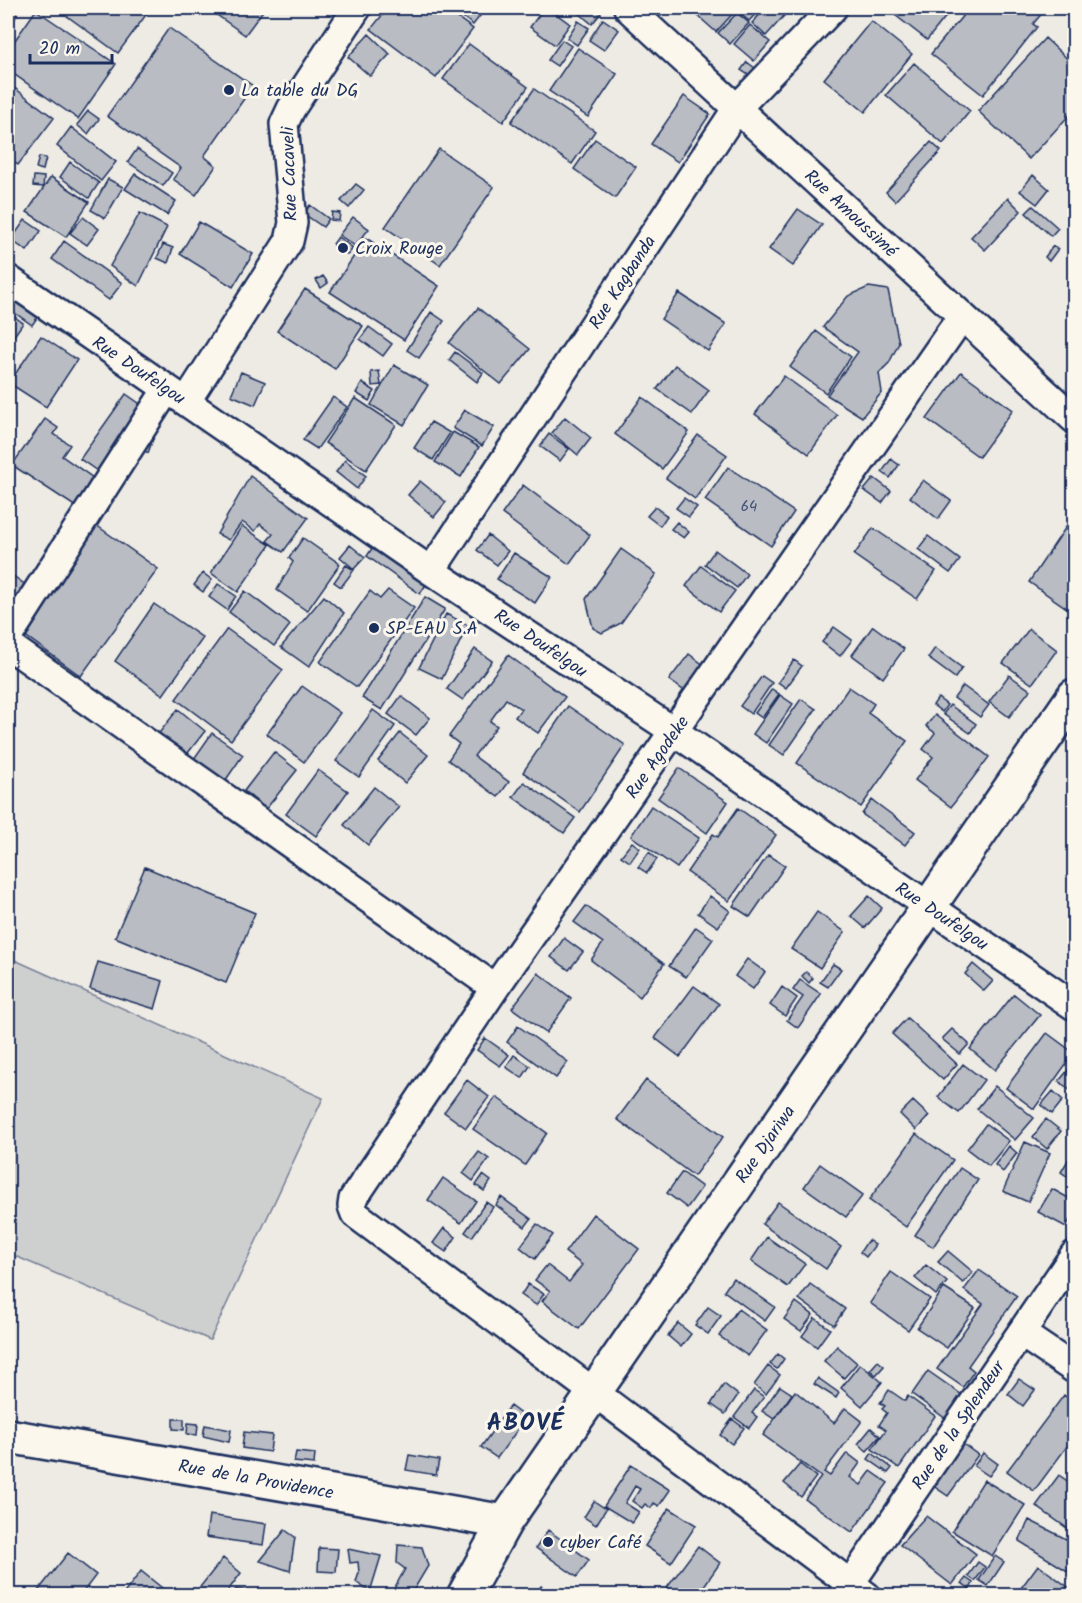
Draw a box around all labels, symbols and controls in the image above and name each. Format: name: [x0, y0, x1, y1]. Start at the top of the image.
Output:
scale bar: [30, 27, 112, 65]
text: 20 m: [39, 35, 80, 64]
place label: La table du DG: [241, 77, 359, 106]
marker: La table du DG: [222, 83, 236, 97]
street label: Rue Cacaveli: [274, 125, 307, 222]
street label: Rue Amoussimé: [797, 163, 904, 266]
street label: Rue Kagbanda: [582, 230, 665, 336]
place label: Croix Rouge: [355, 235, 443, 264]
marker: Croix Rouge: [336, 241, 350, 255]
street label: Rue Doufelgou: [85, 329, 191, 414]
house number: 64: [741, 495, 757, 519]
street label: Rue Doufelgou: [487, 602, 593, 687]
place label: SP-EAU S.A: [386, 615, 478, 644]
marker: SP-EAU S.A: [367, 621, 381, 635]
street label: Rue Agodeke: [619, 710, 698, 805]
street label: Rue Doufelgou: [888, 875, 994, 960]
street label: Rue Djariwa: [729, 1100, 804, 1190]
street label: Rue de la Splendeur: [905, 1354, 1014, 1496]
district label: ABOVÉ: [487, 1404, 565, 1443]
street label: Rue de la Providence: [176, 1453, 336, 1508]
place label: cyber Café: [560, 1529, 642, 1558]
marker: cyber Café: [541, 1535, 555, 1549]

